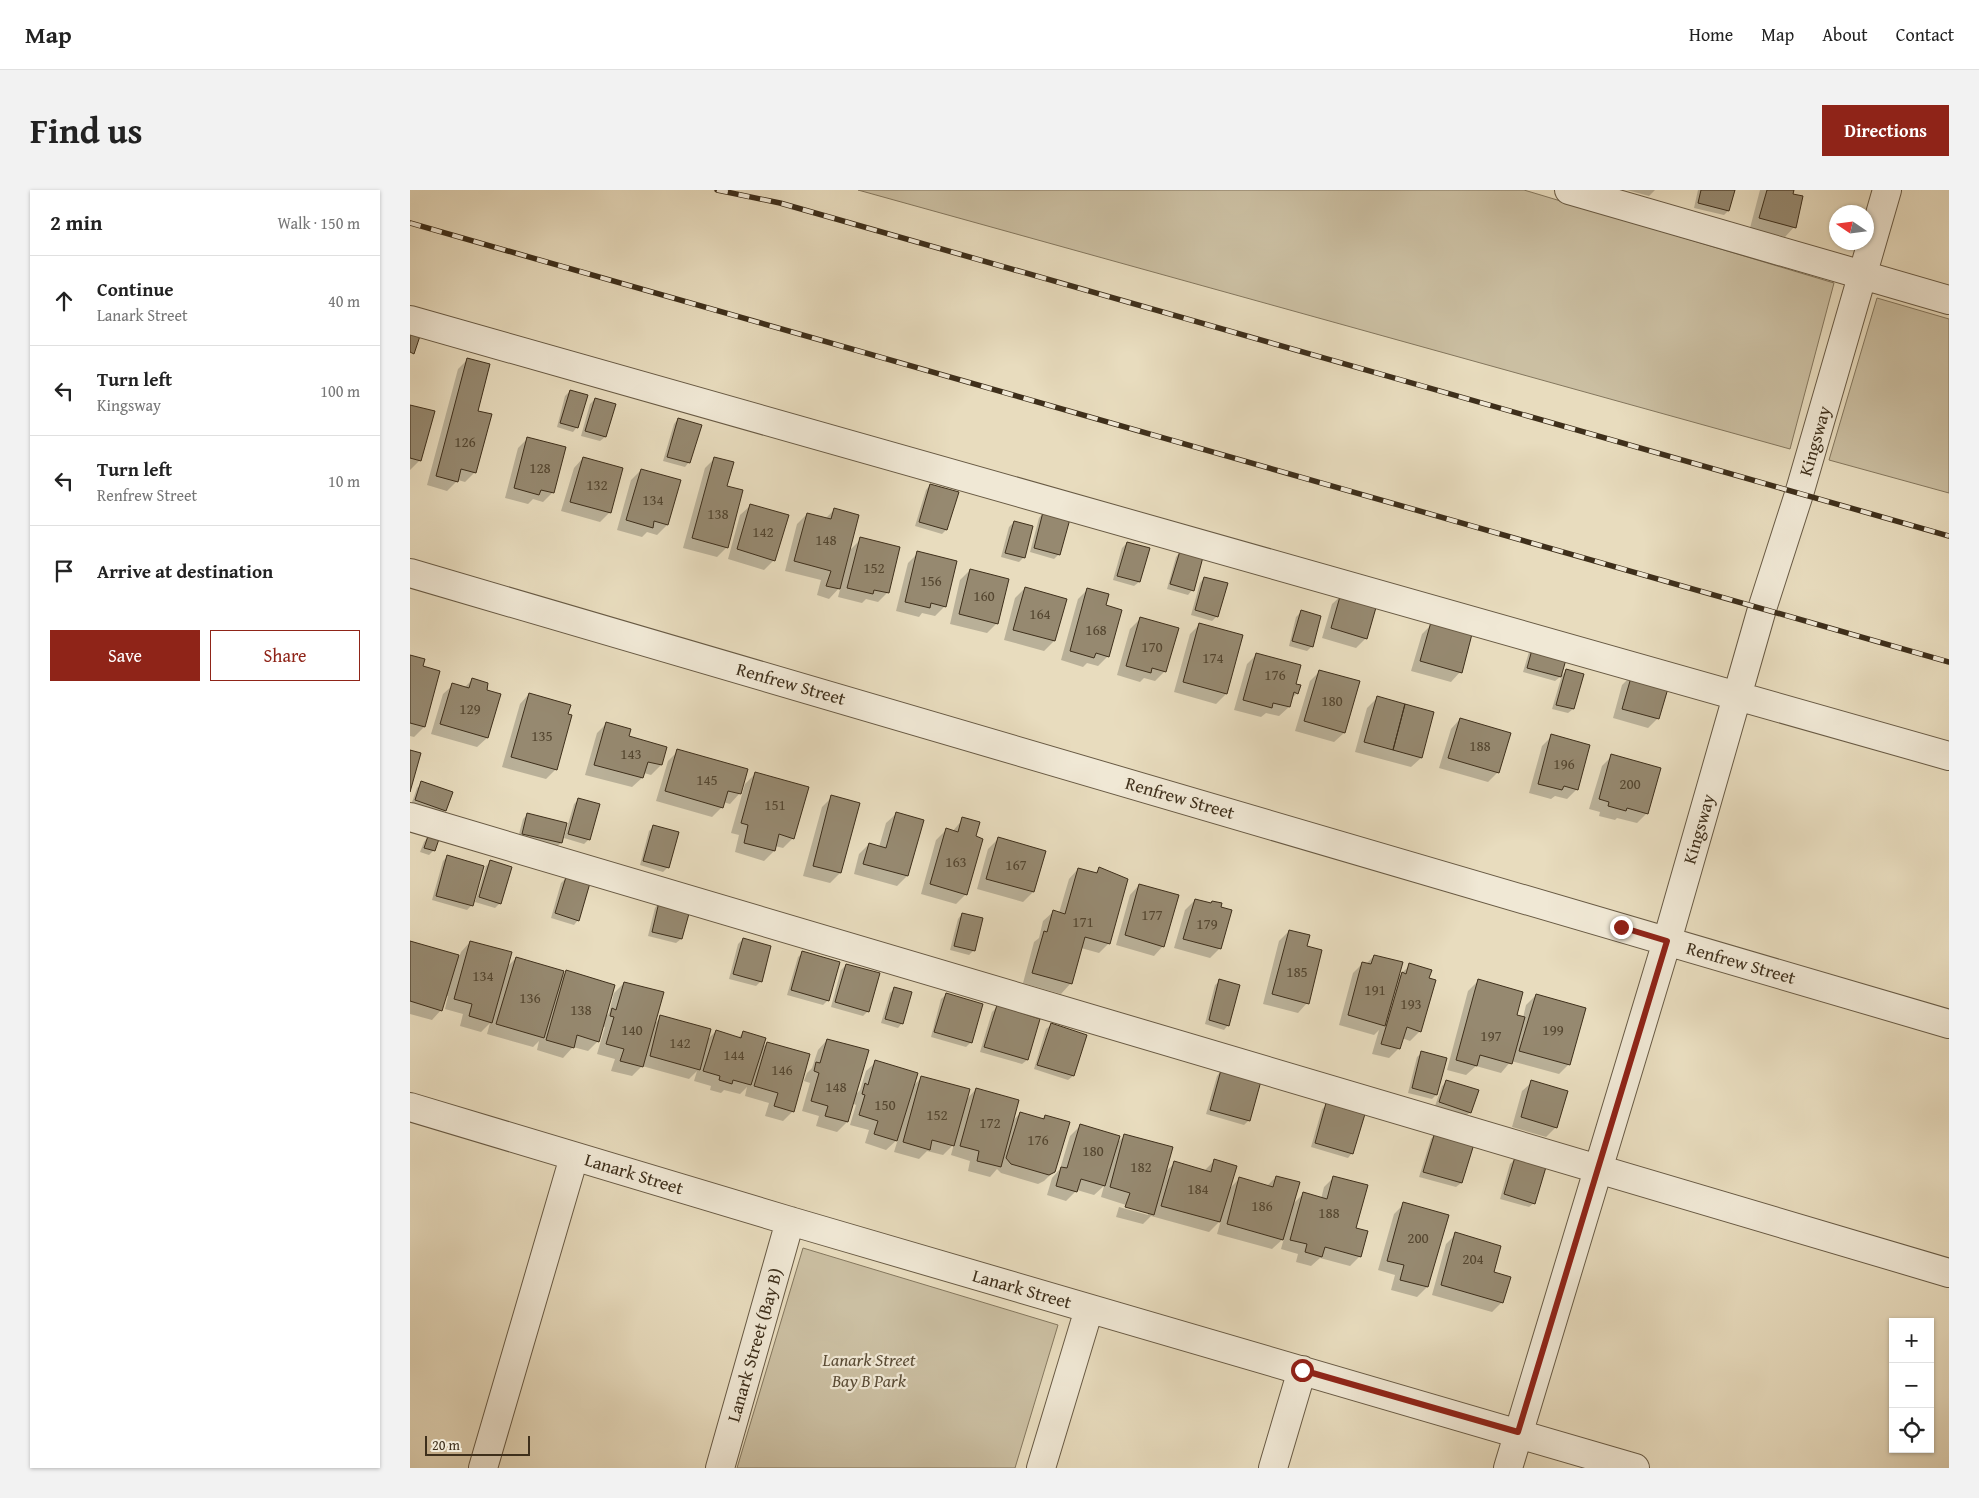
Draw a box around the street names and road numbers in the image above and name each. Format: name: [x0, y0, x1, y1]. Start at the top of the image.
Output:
street label: Kingsway: [1792, 403, 1837, 479]
street label: Renfrew Street: [733, 655, 850, 712]
street label: Renfrew Street: [1122, 769, 1239, 826]
street label: Kingsway: [1676, 791, 1721, 867]
street label: Renfrew Street: [1683, 934, 1800, 991]
street label: Lanark Street: [581, 1146, 687, 1202]
street label: Lanark Street: [969, 1261, 1075, 1316]
street label: Lanark Street (Bay B): [720, 1265, 789, 1425]

